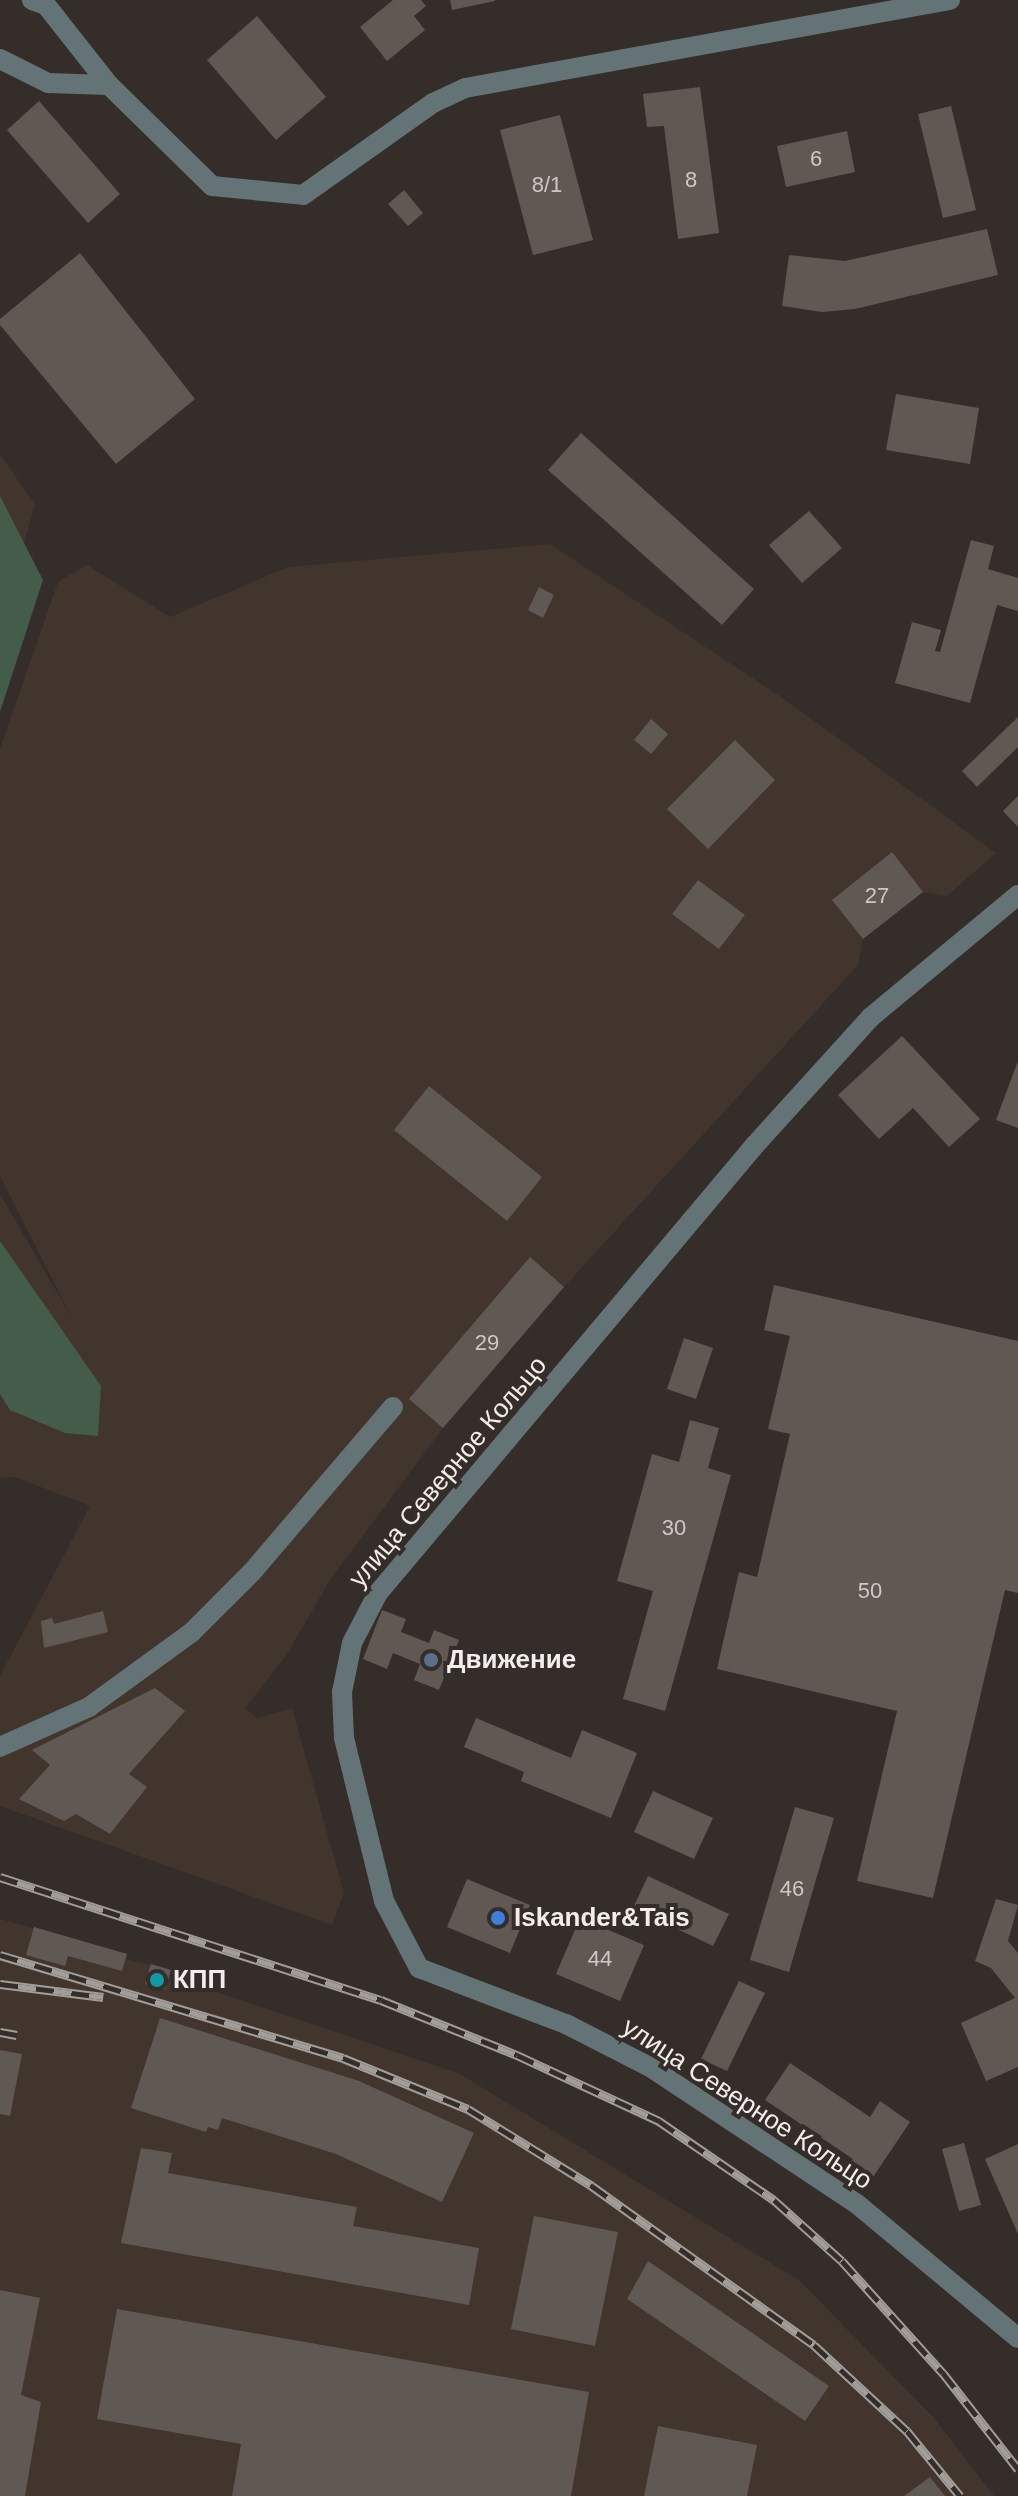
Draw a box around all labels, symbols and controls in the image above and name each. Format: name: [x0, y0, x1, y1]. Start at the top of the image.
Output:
house number: 6: [810, 146, 822, 172]
house number: 8: [685, 167, 697, 193]
house number: 8/1: [532, 172, 562, 198]
house number: 27: [865, 883, 889, 909]
house number: 29: [475, 1330, 499, 1356]
street label: улица Северное Кольцо: [342, 1350, 554, 1594]
house number: 30: [662, 1515, 686, 1541]
house number: 50: [858, 1578, 882, 1604]
place label: Движение: [447, 1644, 576, 1676]
marker: Движение: [422, 1651, 440, 1669]
house number: 46: [780, 1876, 804, 1902]
place label: Iskander&Tais: [514, 1902, 690, 1934]
marker: Iskander&Tais: [489, 1909, 507, 1927]
house number: 44: [588, 1946, 612, 1972]
place label: КПП: [173, 1964, 226, 1996]
marker: КПП: [148, 1971, 166, 1989]
street label: улица Северное Кольцо: [616, 2011, 878, 2197]

